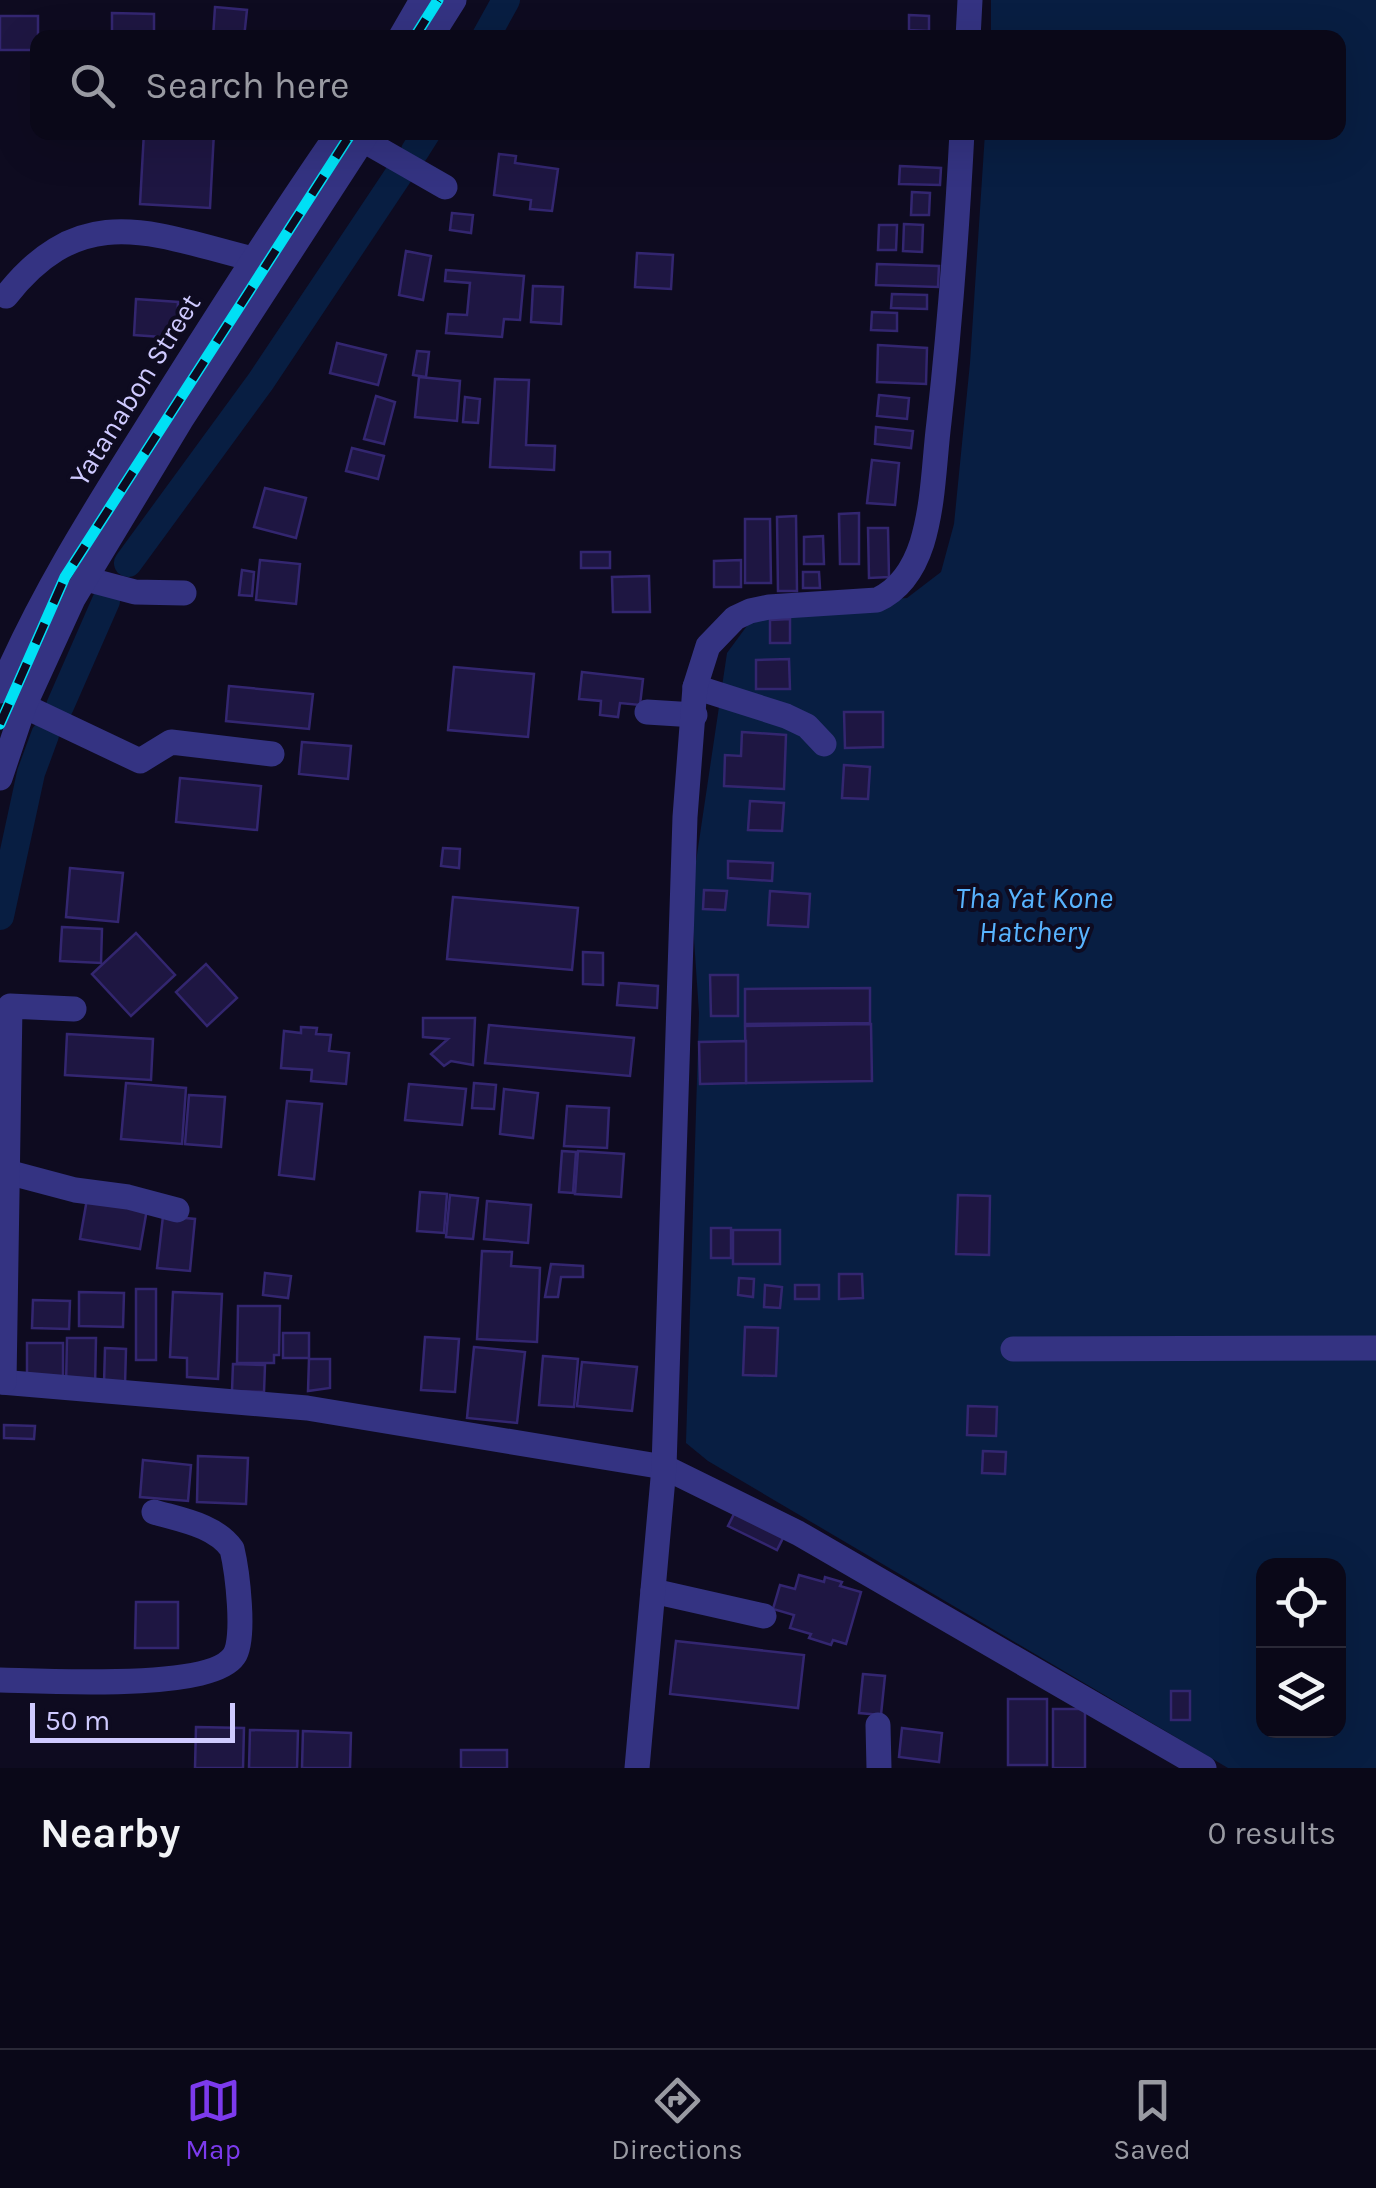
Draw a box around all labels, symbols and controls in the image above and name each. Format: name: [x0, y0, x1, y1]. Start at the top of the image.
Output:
search box: [30, 30, 1346, 140]
icon: search: [65, 58, 120, 113]
text: Search here: [145, 63, 349, 108]
street label: Yatanabon Street: [63, 288, 207, 492]
water label: Tha Yat Kone Hatchery: [955, 880, 1113, 950]
map controls: [1256, 1558, 1346, 1738]
button: locate: [1256, 1558, 1346, 1648]
button: layers: [1256, 1648, 1346, 1738]
scale bar: [30, 1698, 235, 1742]
text: 50 m: [45, 1704, 110, 1737]
text: Nearby: [40, 1808, 180, 1858]
text: 0 results: [1207, 1815, 1336, 1852]
tab: Map: [185, 2073, 241, 2166]
tab: Directions: [611, 2073, 743, 2166]
tab: Saved: [1113, 2073, 1191, 2166]

